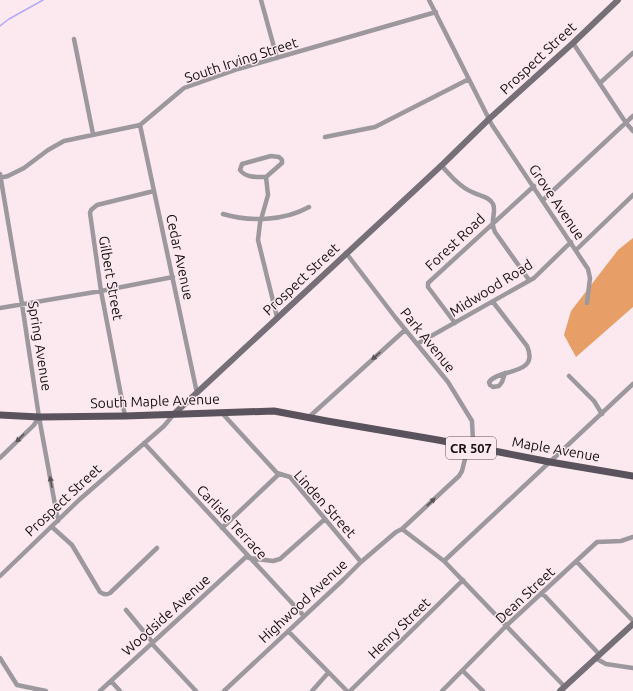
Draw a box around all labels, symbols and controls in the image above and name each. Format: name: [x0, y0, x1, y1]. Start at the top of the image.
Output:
street label: Prospect Street: [497, 18, 580, 97]
street label: South Irving Street: [182, 34, 300, 86]
street label: Grove Avenue: [526, 161, 588, 243]
street label: Forest Road: [422, 210, 488, 274]
street label: Cedar Avenue: [163, 213, 197, 301]
street label: Gilbert Street: [96, 235, 126, 322]
street label: Prospect Street: [260, 239, 343, 318]
street label: Midwood Road: [447, 256, 535, 320]
street label: Spring Avenue: [25, 300, 55, 392]
street label: Park Avenue: [397, 305, 459, 375]
one-way arrow: [371, 351, 381, 361]
street label: South Maple Avenue: [90, 391, 220, 411]
one-way arrow: [15, 433, 25, 443]
street label: Maple Avenue: [511, 433, 601, 465]
road number: CR 507: [446, 437, 496, 459]
street label: Prospect Street: [22, 460, 105, 539]
street label: Linden Street: [291, 467, 360, 541]
one-way arrow: [48, 476, 54, 488]
street label: Carlisle Terrace: [194, 482, 270, 562]
one-way arrow: [426, 498, 436, 507]
street label: Highwood Avenue: [255, 556, 351, 646]
street label: Dean Street: [492, 563, 558, 626]
street label: Woodside Avenue: [119, 571, 213, 659]
street label: Henry Street: [365, 594, 434, 662]

